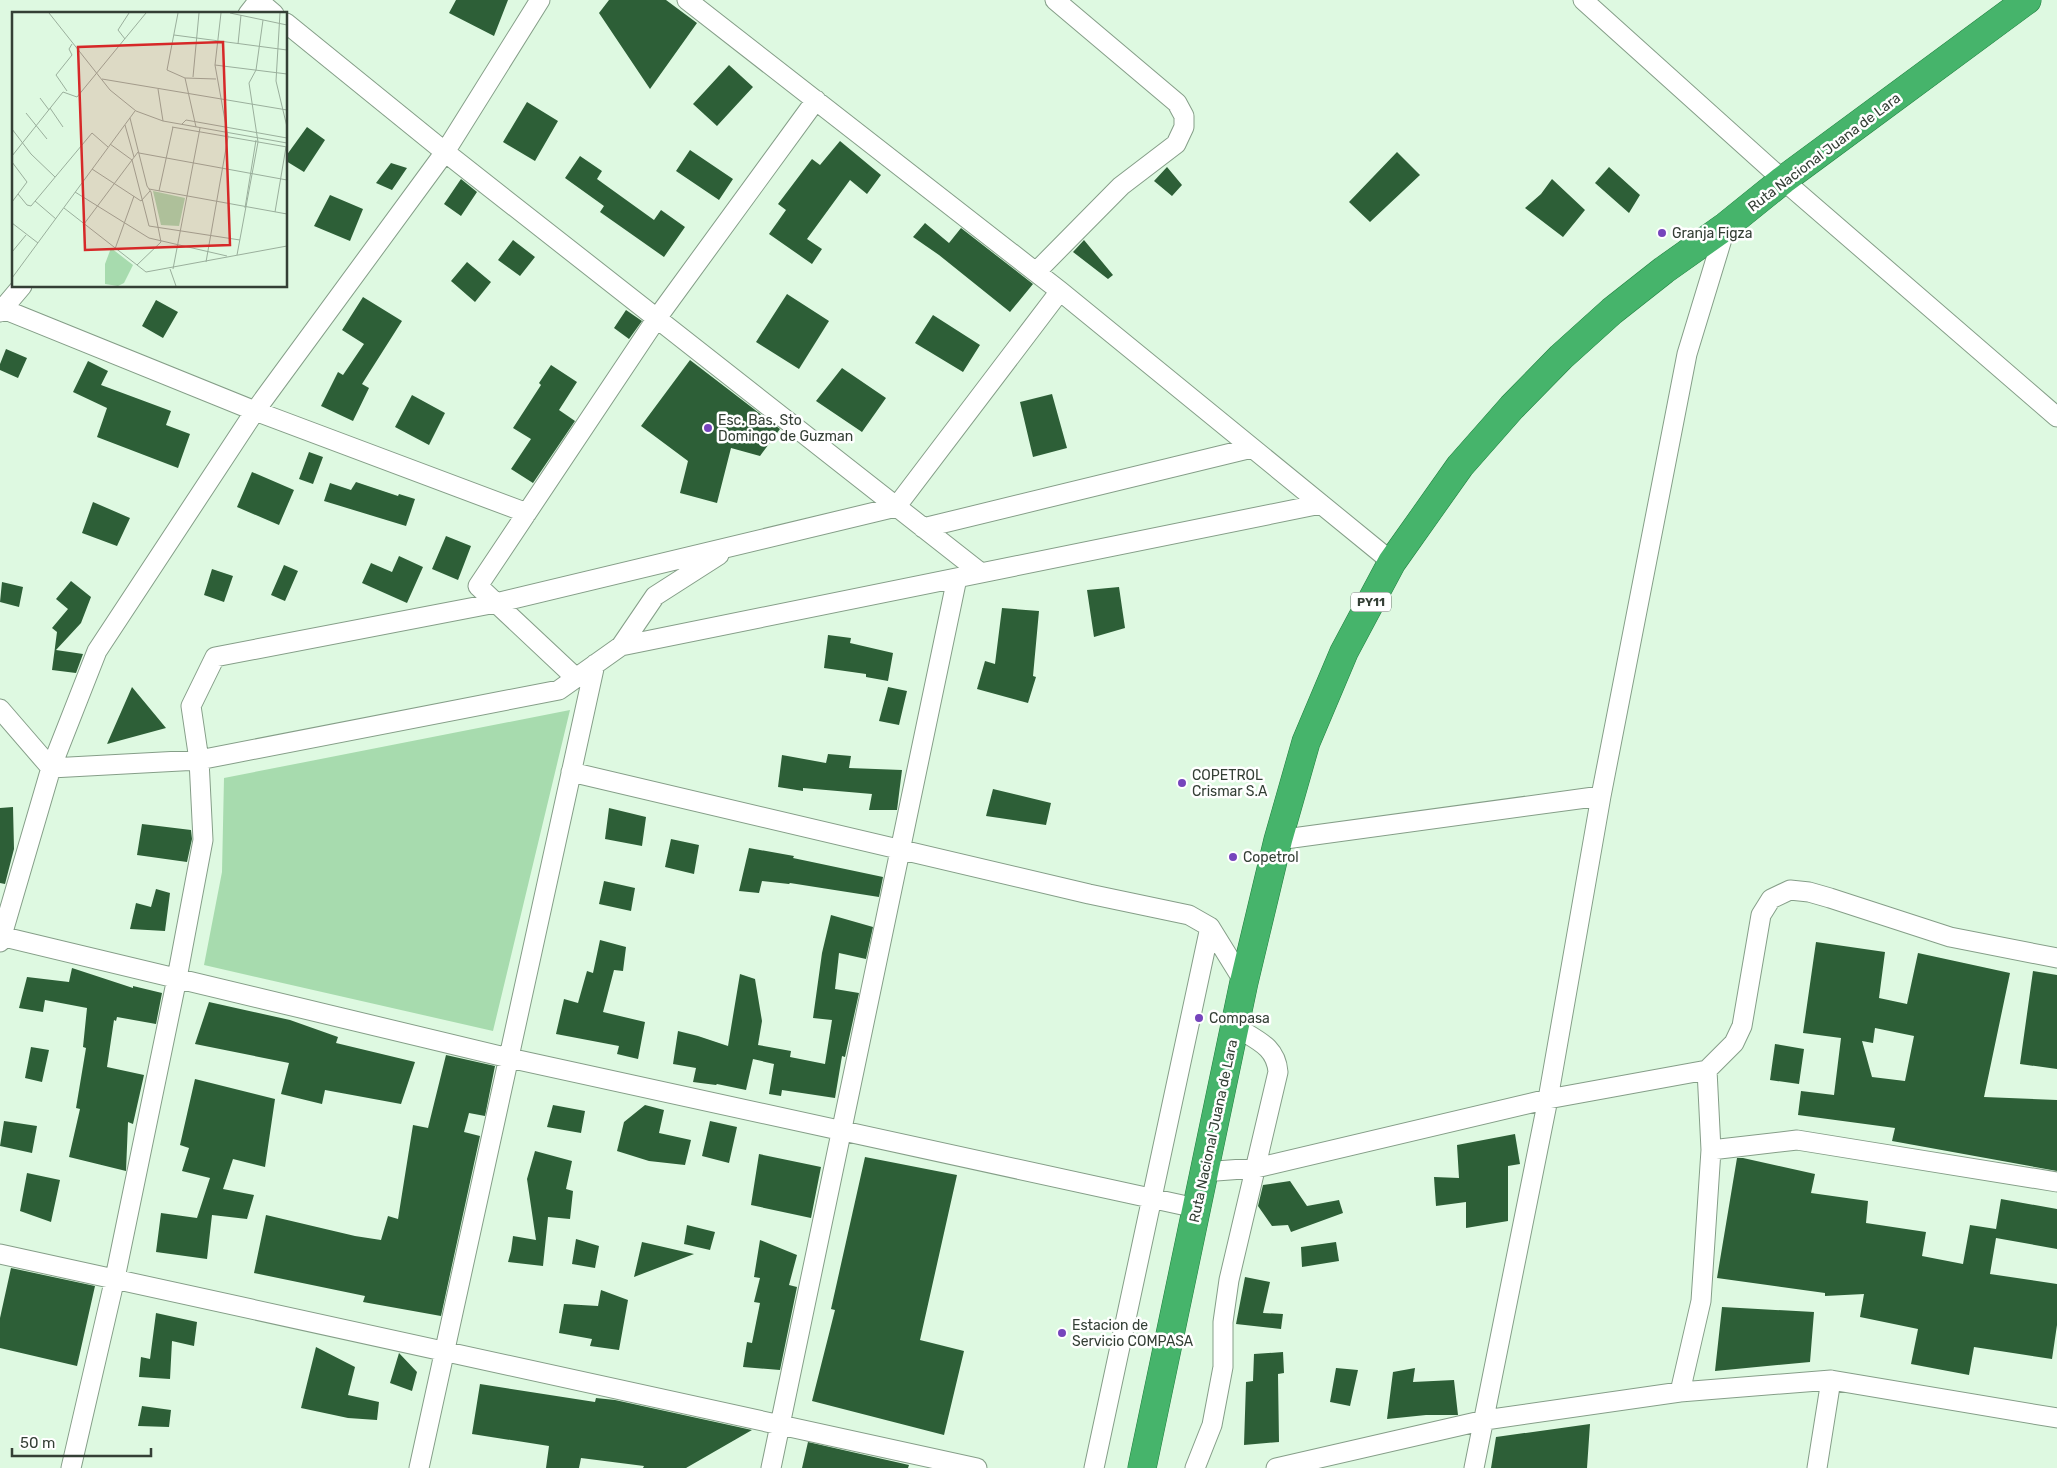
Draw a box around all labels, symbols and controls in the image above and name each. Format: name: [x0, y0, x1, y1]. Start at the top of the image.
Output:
inset map: [12, 12, 288, 288]
street label: Ruta Nacional Juana de Lara: [1745, 89, 1904, 215]
place label: Granja Figza: [1672, 225, 1752, 242]
marker: Granja Figza: [1656, 227, 1668, 239]
place label: Esc. Bas. Sto Domingo de Guzman: [718, 412, 853, 445]
marker: Esc. Bas. Sto Domingo de Guzman: [702, 422, 714, 434]
road number: PY11: [1351, 592, 1391, 612]
place label: COPETROL Crismar S.A: [1192, 767, 1268, 800]
marker: COPETROL Crismar S.A: [1176, 777, 1188, 789]
place label: Copetrol: [1243, 849, 1299, 866]
marker: Copetrol: [1227, 851, 1239, 863]
place label: Compasa: [1209, 1010, 1270, 1027]
marker: Compasa: [1193, 1012, 1205, 1024]
street label: Ruta Nacional Juana de Lara: [1186, 1038, 1241, 1224]
place label: Estacion de Servicio COMPASA: [1072, 1317, 1194, 1350]
marker: Estacion de Servicio COMPASA: [1056, 1327, 1068, 1339]
scale bar: [12, 1426, 151, 1458]
text: 50 m: [20, 1434, 55, 1452]

